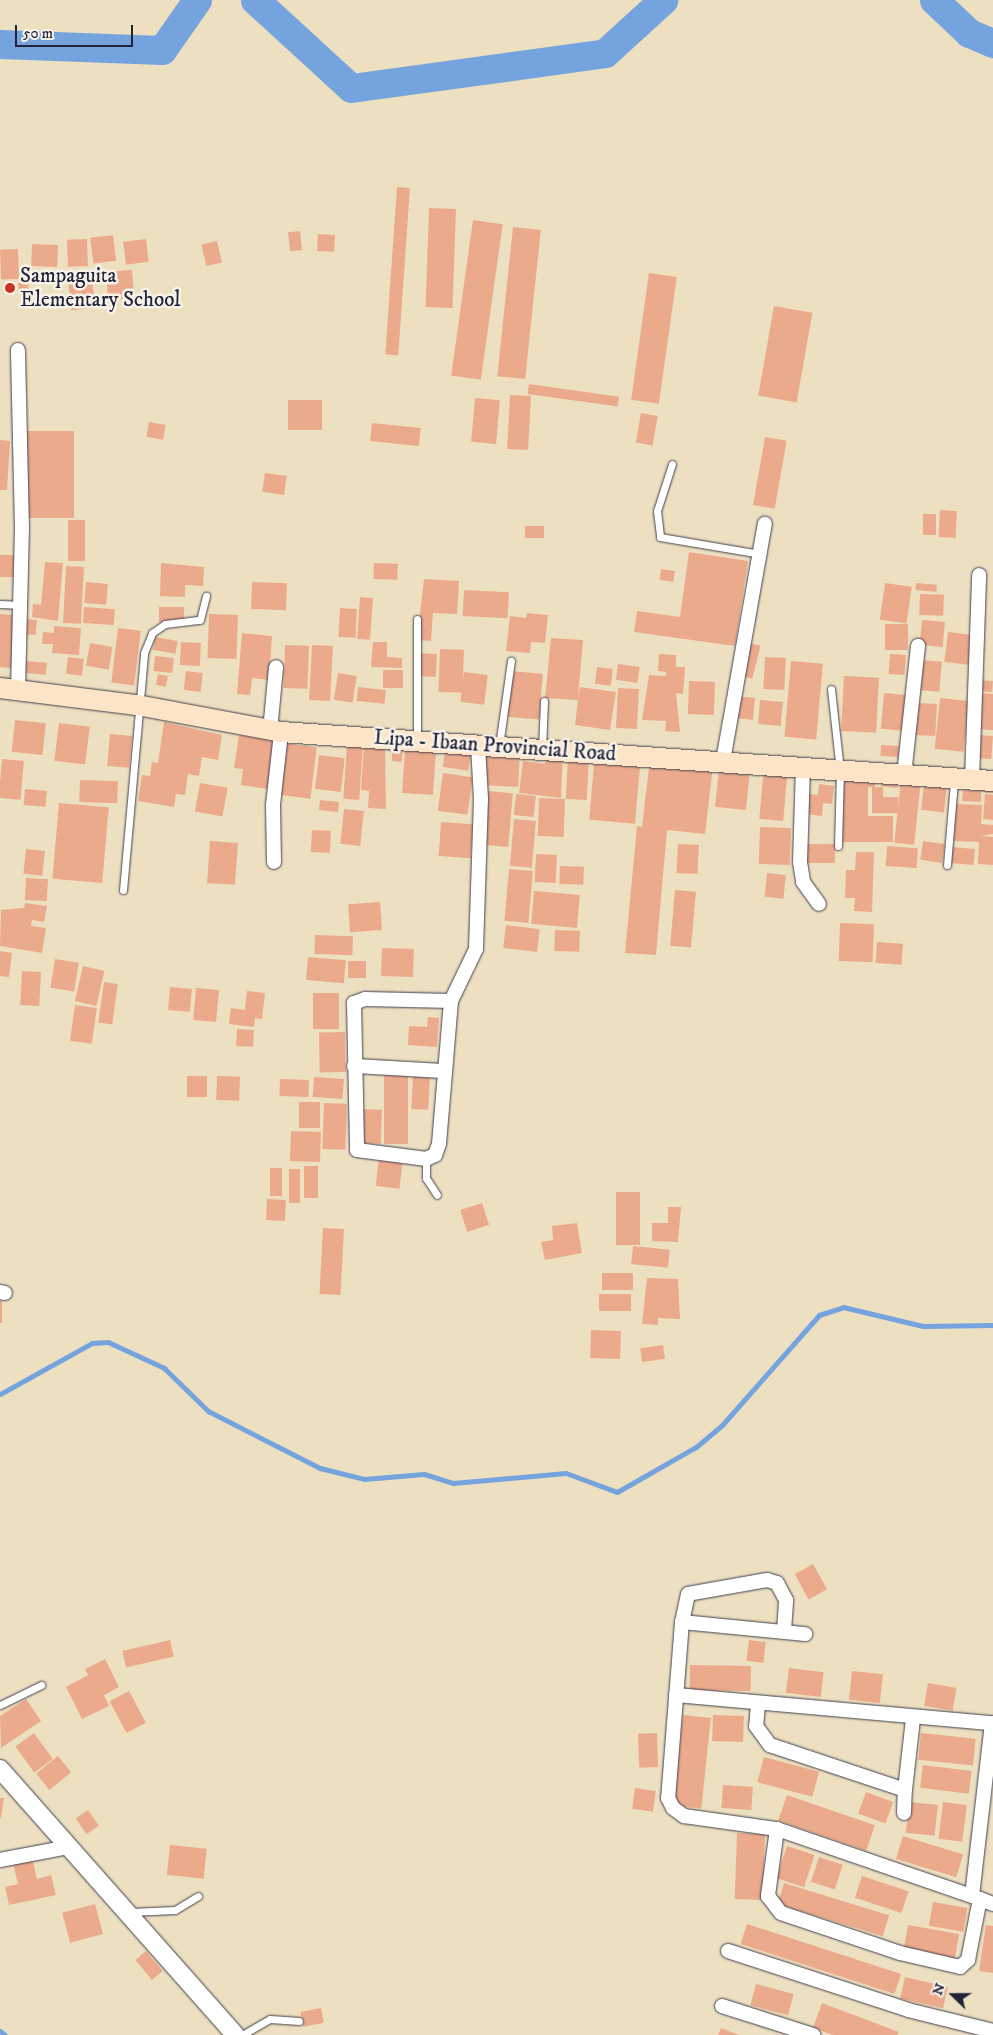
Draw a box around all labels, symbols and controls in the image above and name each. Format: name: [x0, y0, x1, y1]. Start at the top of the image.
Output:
scale bar: [18, 15, 135, 47]
text: 50 m: [23, 24, 53, 43]
place label: Sampaguita Elementary School: [20, 263, 181, 313]
marker: Sampaguita Elementary School: [4, 282, 16, 294]
street label: Lipa - Ibaan Provincial Road: [373, 725, 617, 767]
north arrow: [928, 1970, 978, 2020]
text: N: [929, 1981, 950, 1998]

